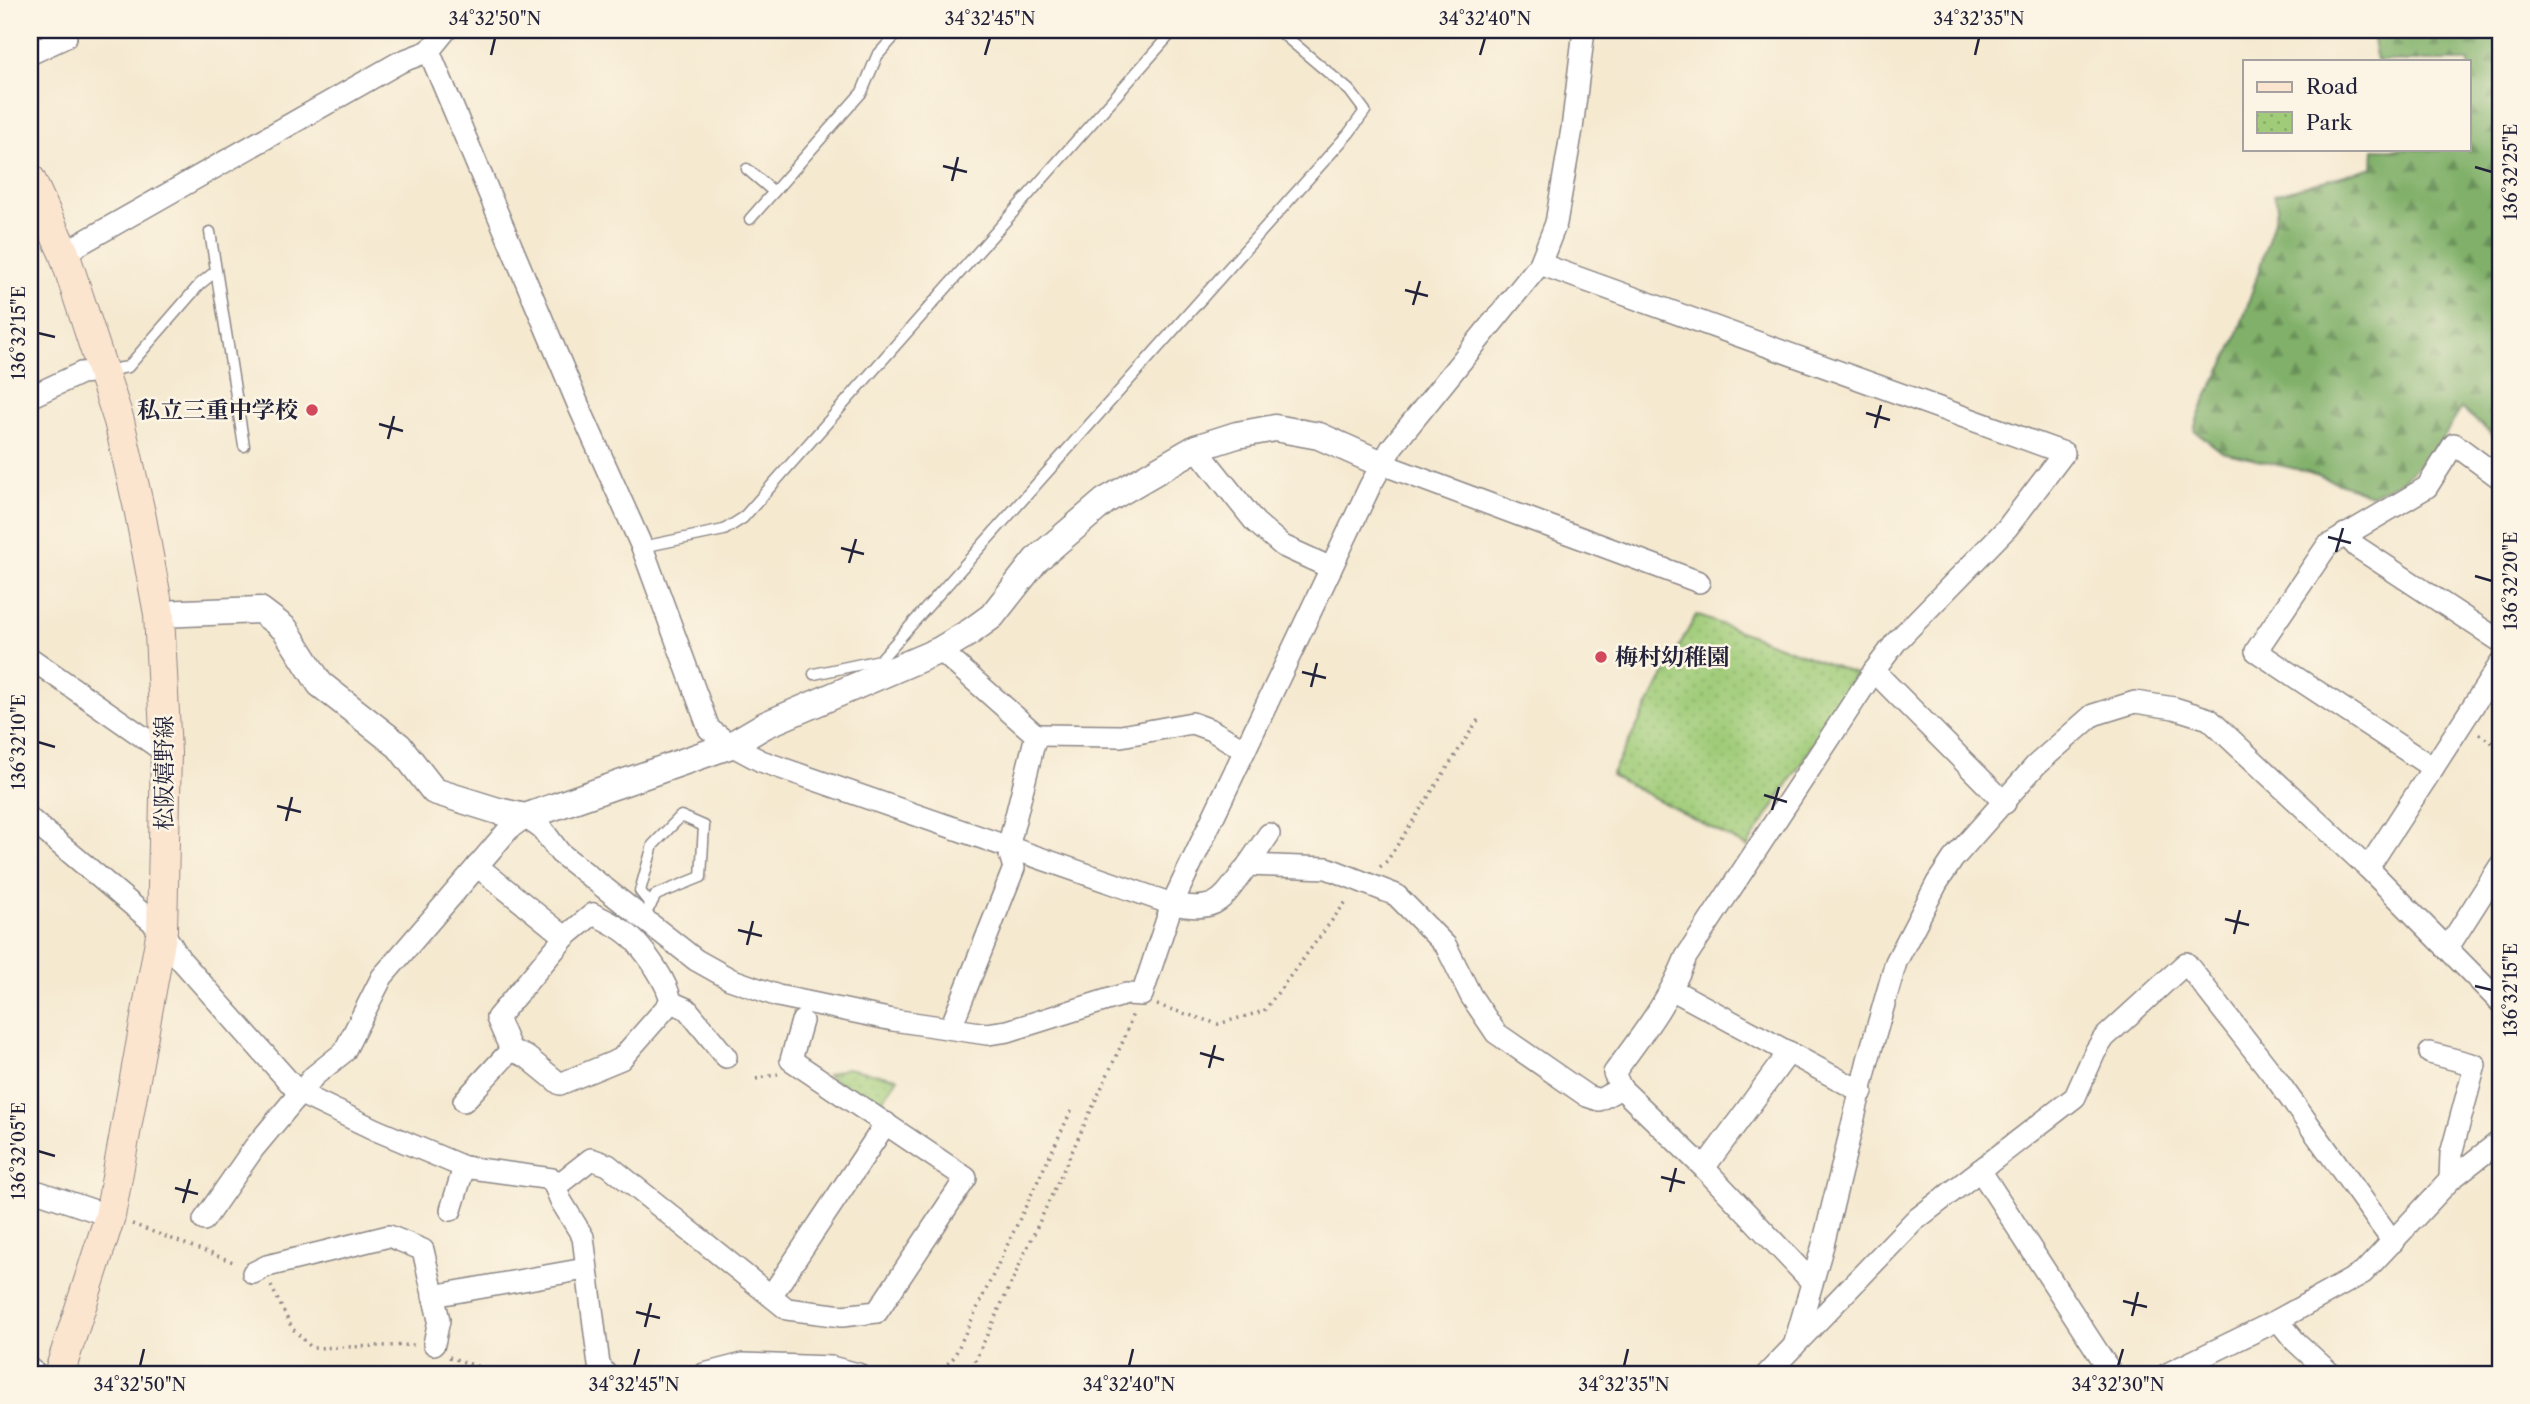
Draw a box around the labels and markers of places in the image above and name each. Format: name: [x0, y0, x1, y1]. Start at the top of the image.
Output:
place label: 私立三重中学校: [137, 396, 298, 424]
marker: 私立三重中学校: [304, 402, 320, 418]
place label: 梅村幼稚園: [1615, 643, 1730, 671]
marker: 梅村幼稚園: [1593, 649, 1609, 665]

